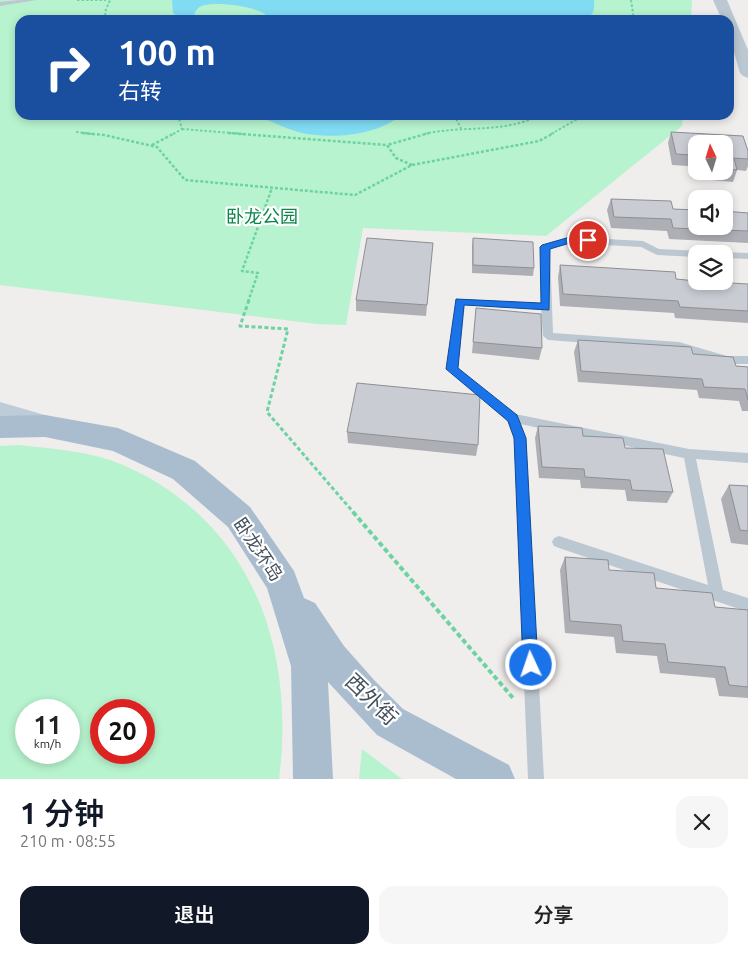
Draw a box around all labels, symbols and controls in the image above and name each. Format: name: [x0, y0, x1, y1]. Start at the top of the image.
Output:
text: 100 m: [118, 32, 216, 72]
icon: right: [35, 35, 100, 100]
text: 右转: [118, 78, 162, 103]
north arrow: [688, 135, 732, 180]
map controls: [688, 135, 733, 290]
button: sound: [688, 190, 733, 235]
park label: 卧龙公园: [226, 206, 298, 226]
pin: [567, 219, 609, 261]
icon: arrive: [574, 226, 602, 254]
button: layers: [688, 245, 733, 290]
street label: 卧龙环岛: [231, 514, 287, 584]
position arrow: [504, 638, 556, 690]
street label: 西外街: [341, 668, 403, 730]
speed limit sign: 20: [90, 699, 155, 764]
text: 11: [33, 711, 62, 739]
text: km/h: [34, 737, 61, 750]
text: 1 分钟: [20, 796, 104, 830]
button: close: [676, 796, 728, 848]
text: 210 m · 08:55: [20, 832, 116, 850]
button: 退出: [20, 886, 369, 944]
button: 分享: [379, 886, 728, 944]

